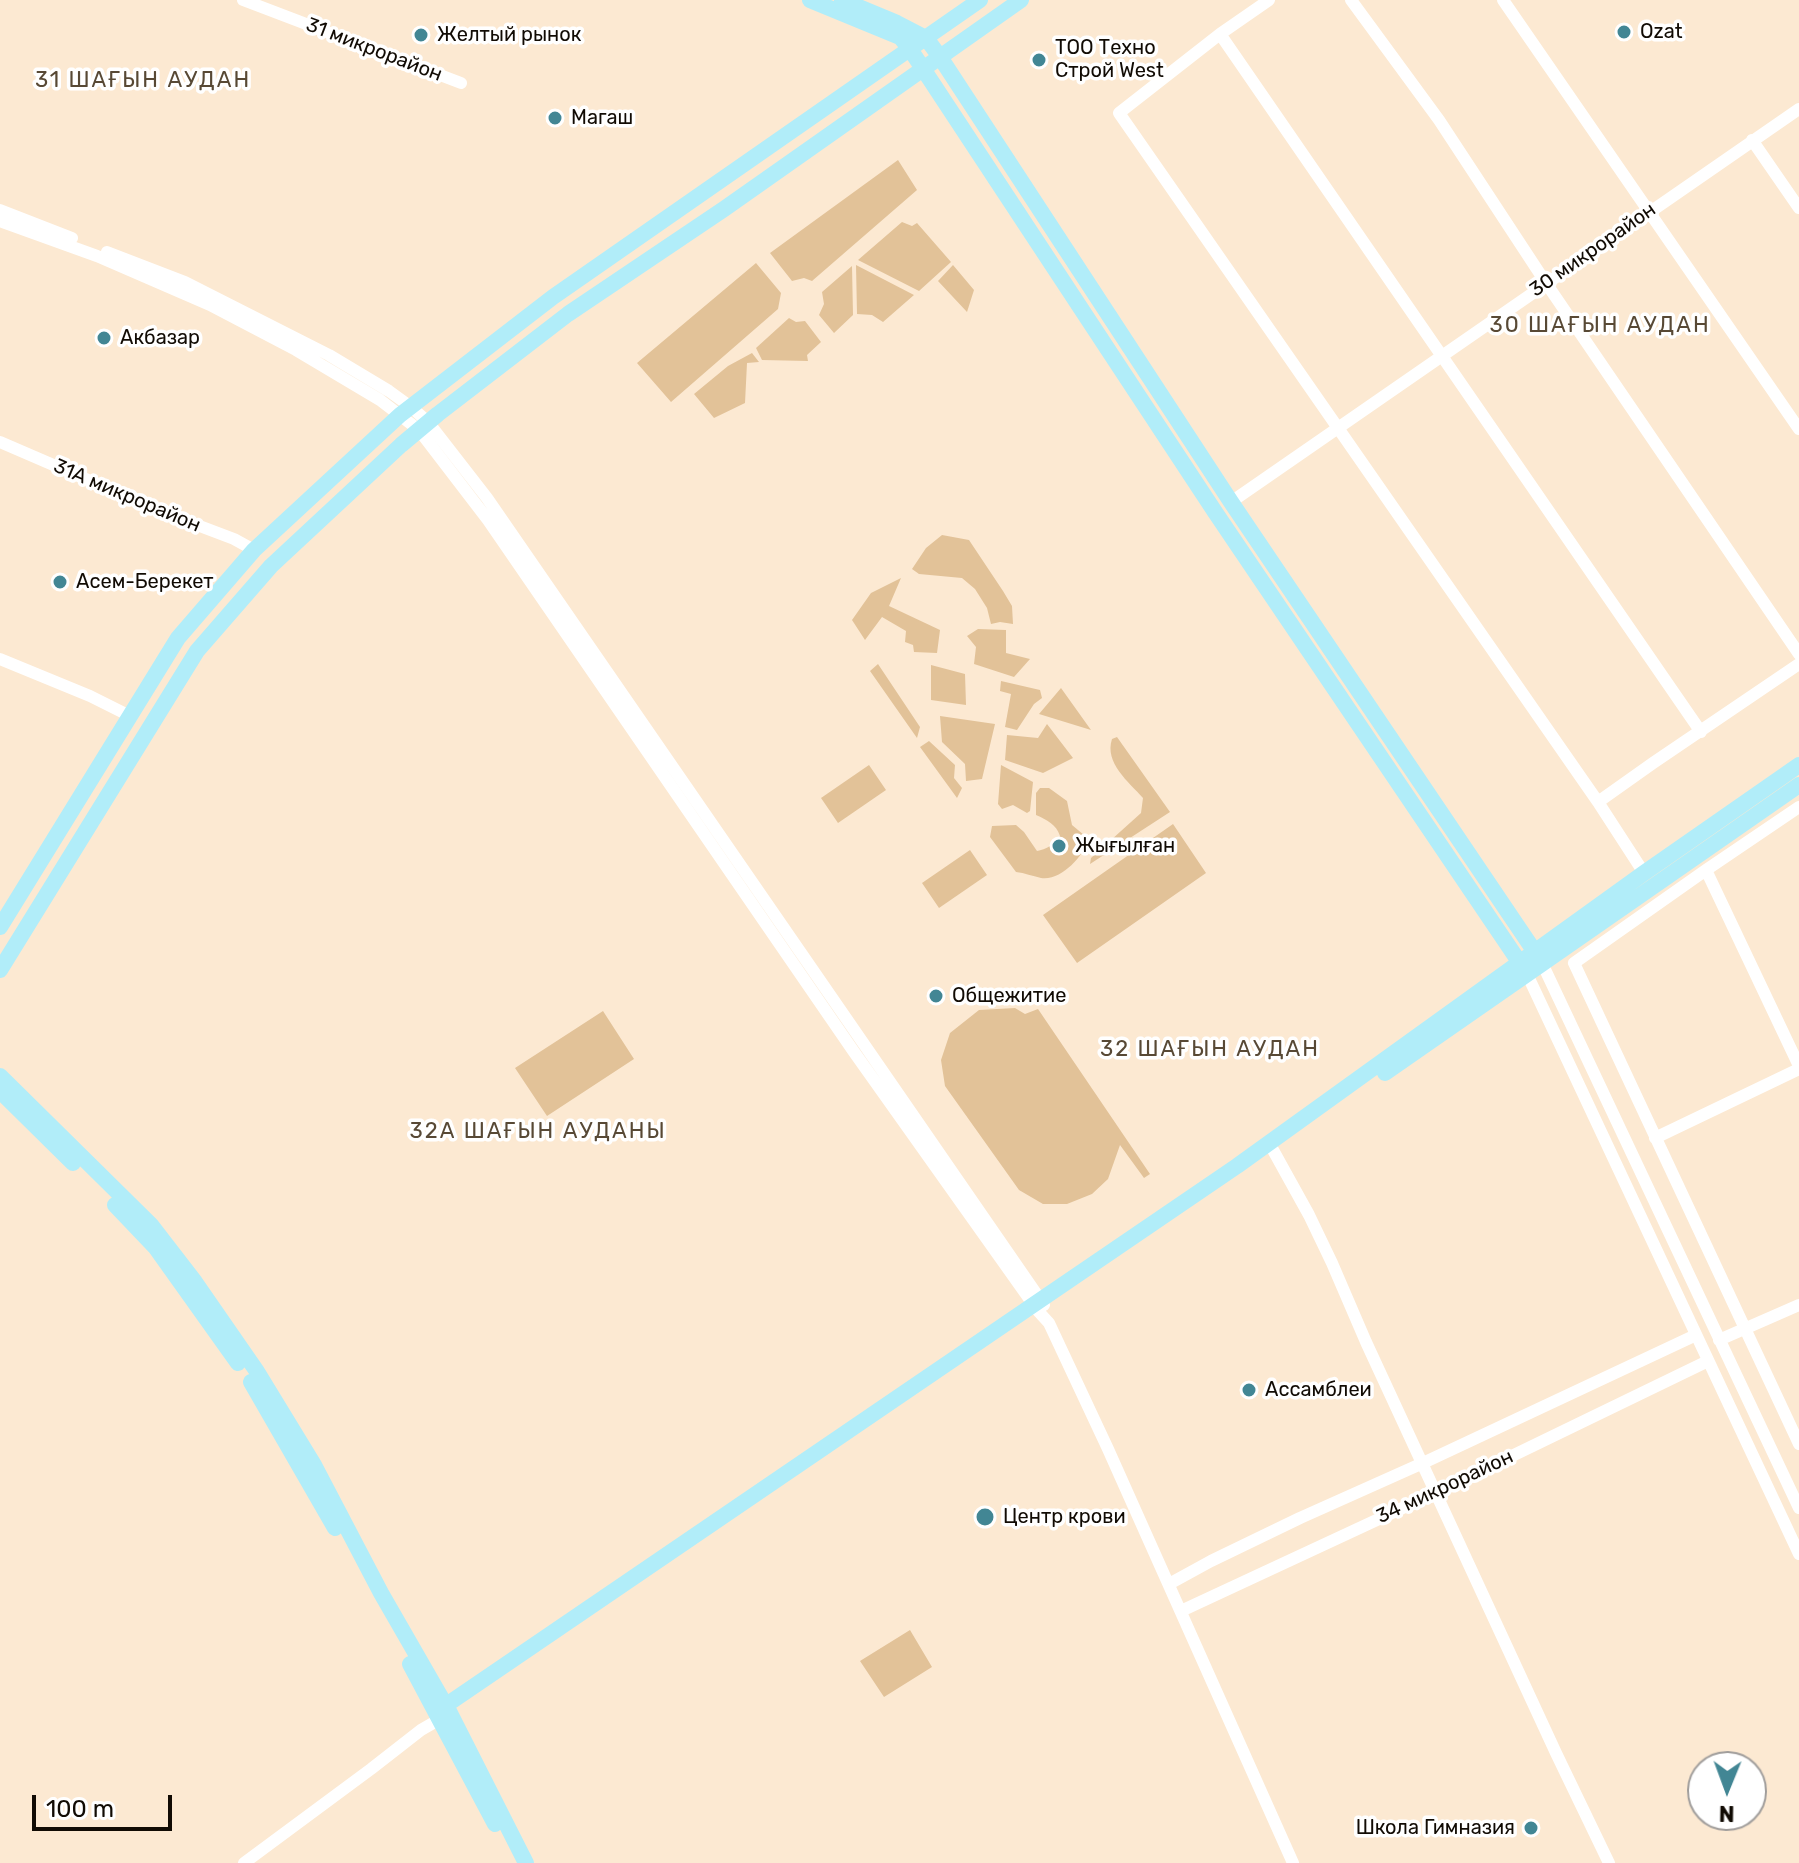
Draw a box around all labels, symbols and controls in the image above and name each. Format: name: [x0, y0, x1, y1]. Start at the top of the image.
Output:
street label: 31 микрорайон: [303, 13, 445, 87]
place label: Ozat: [1640, 20, 1682, 44]
place label: Желтый рынок: [437, 23, 581, 47]
marker: Ozat: [1615, 23, 1633, 41]
marker: Желтый рынок: [412, 26, 430, 44]
place label: ТОО Техно Строй West: [1055, 36, 1164, 83]
marker: ТОО Техно Строй West: [1030, 51, 1048, 69]
district label: 31 ШАҒЫН АУДАН: [35, 68, 251, 94]
place label: Магаш: [571, 106, 633, 130]
marker: Магаш: [546, 109, 564, 127]
street label: 30 микрорайон: [1525, 198, 1661, 302]
district label: 30 ШАҒЫН АУДАН: [1489, 313, 1711, 339]
place label: Акбазар: [120, 326, 200, 350]
marker: Акбазар: [95, 329, 113, 347]
street label: 31А микрорайон: [50, 454, 204, 538]
place label: Асем-Берекет: [76, 570, 214, 594]
marker: Асем-Берекет: [51, 573, 69, 591]
place label: Жығылған: [1075, 834, 1175, 858]
marker: Жығылған: [1050, 837, 1068, 855]
place label: Общежитие: [952, 984, 1066, 1008]
marker: Общежитие: [927, 987, 945, 1005]
district label: 32 ШАҒЫН АУДАН: [1100, 1037, 1320, 1063]
district label: 32А ШАҒЫН АУДАНЫ: [410, 1119, 666, 1145]
place label: Ассамблеи: [1265, 1378, 1372, 1402]
marker: Ассамблеи: [1240, 1381, 1258, 1399]
street label: 34 микрорайон: [1373, 1445, 1517, 1529]
place label: Центр крови: [1003, 1505, 1126, 1529]
marker: Центр крови: [974, 1506, 996, 1528]
north arrow: [1687, 1751, 1767, 1831]
scale bar: [36, 1779, 176, 1829]
text: 100 m: [46, 1795, 114, 1823]
text: N: [1718, 1800, 1735, 1827]
place label: Школа Гимназия: [1356, 1816, 1515, 1840]
marker: Школа Гимназия: [1522, 1819, 1540, 1837]

